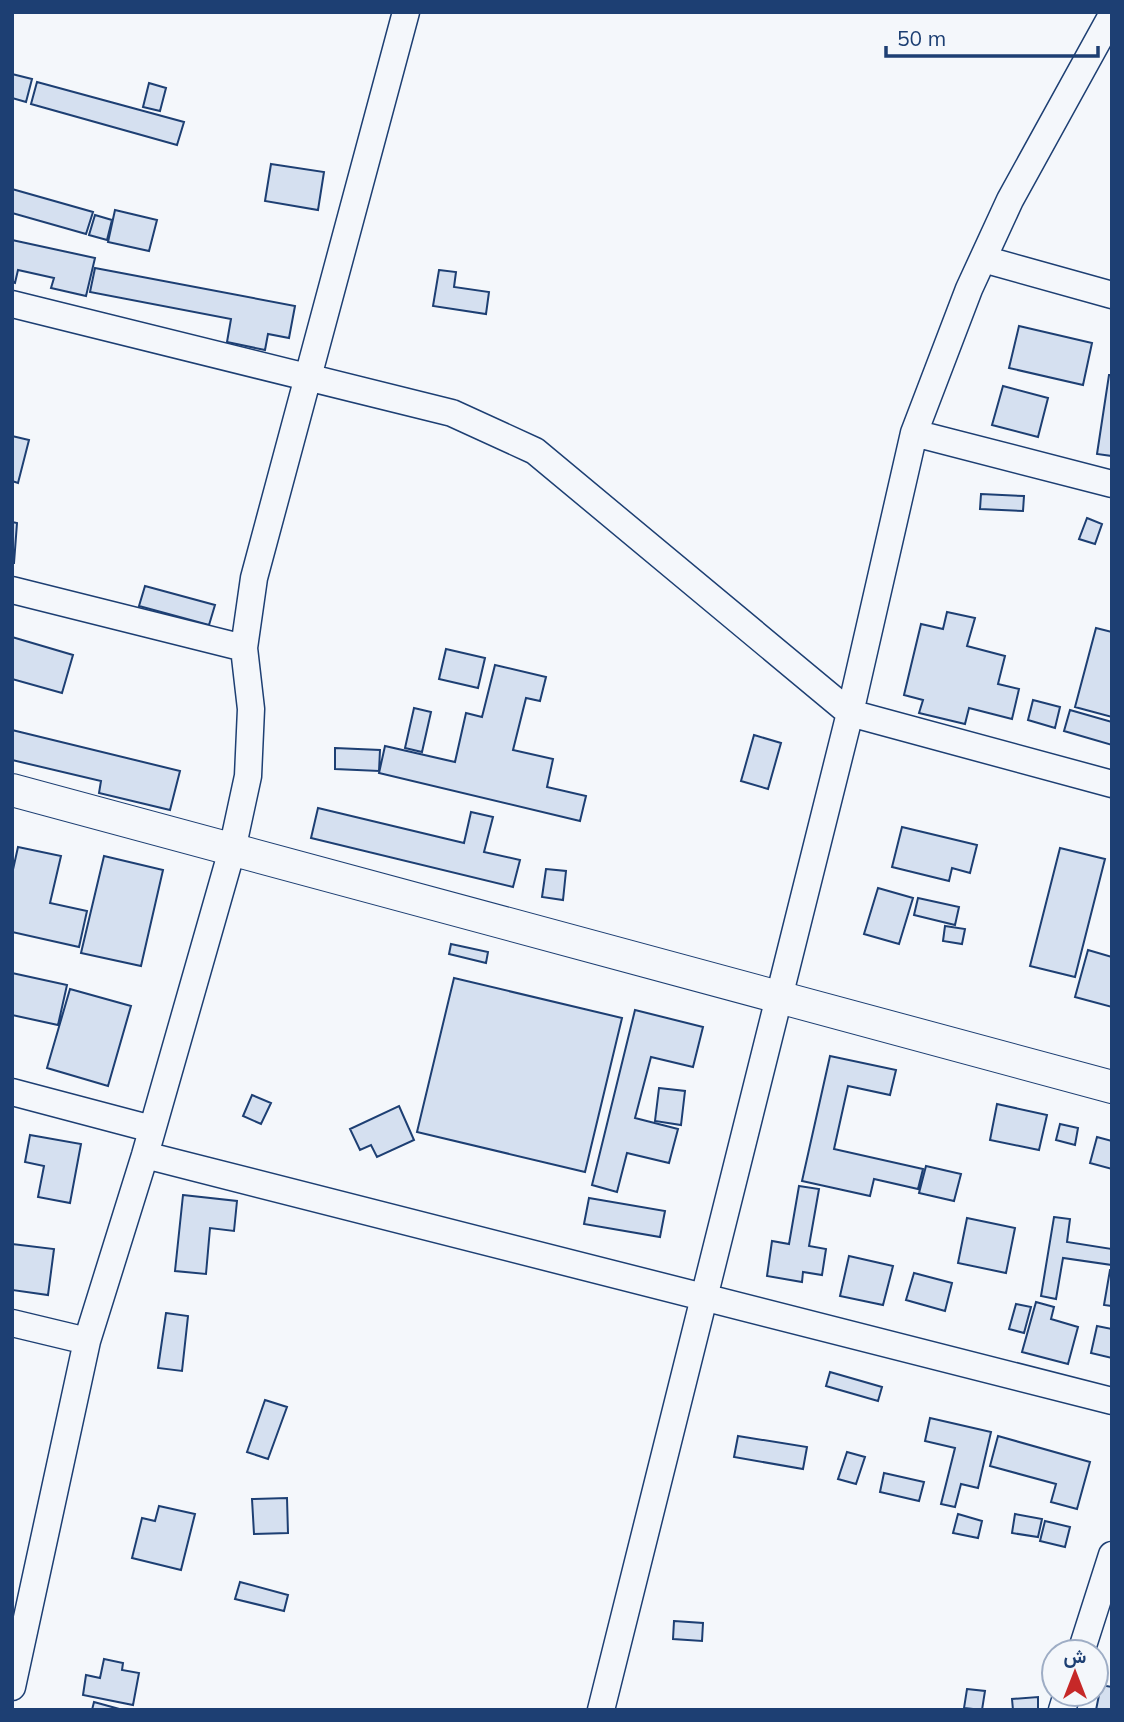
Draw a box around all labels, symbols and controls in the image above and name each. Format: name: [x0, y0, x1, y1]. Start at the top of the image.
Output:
scale bar: [886, 14, 1098, 58]
text: 50 m: [897, 25, 946, 51]
north arrow: [1040, 1638, 1110, 1708]
text: ش: [1064, 1644, 1087, 1668]

